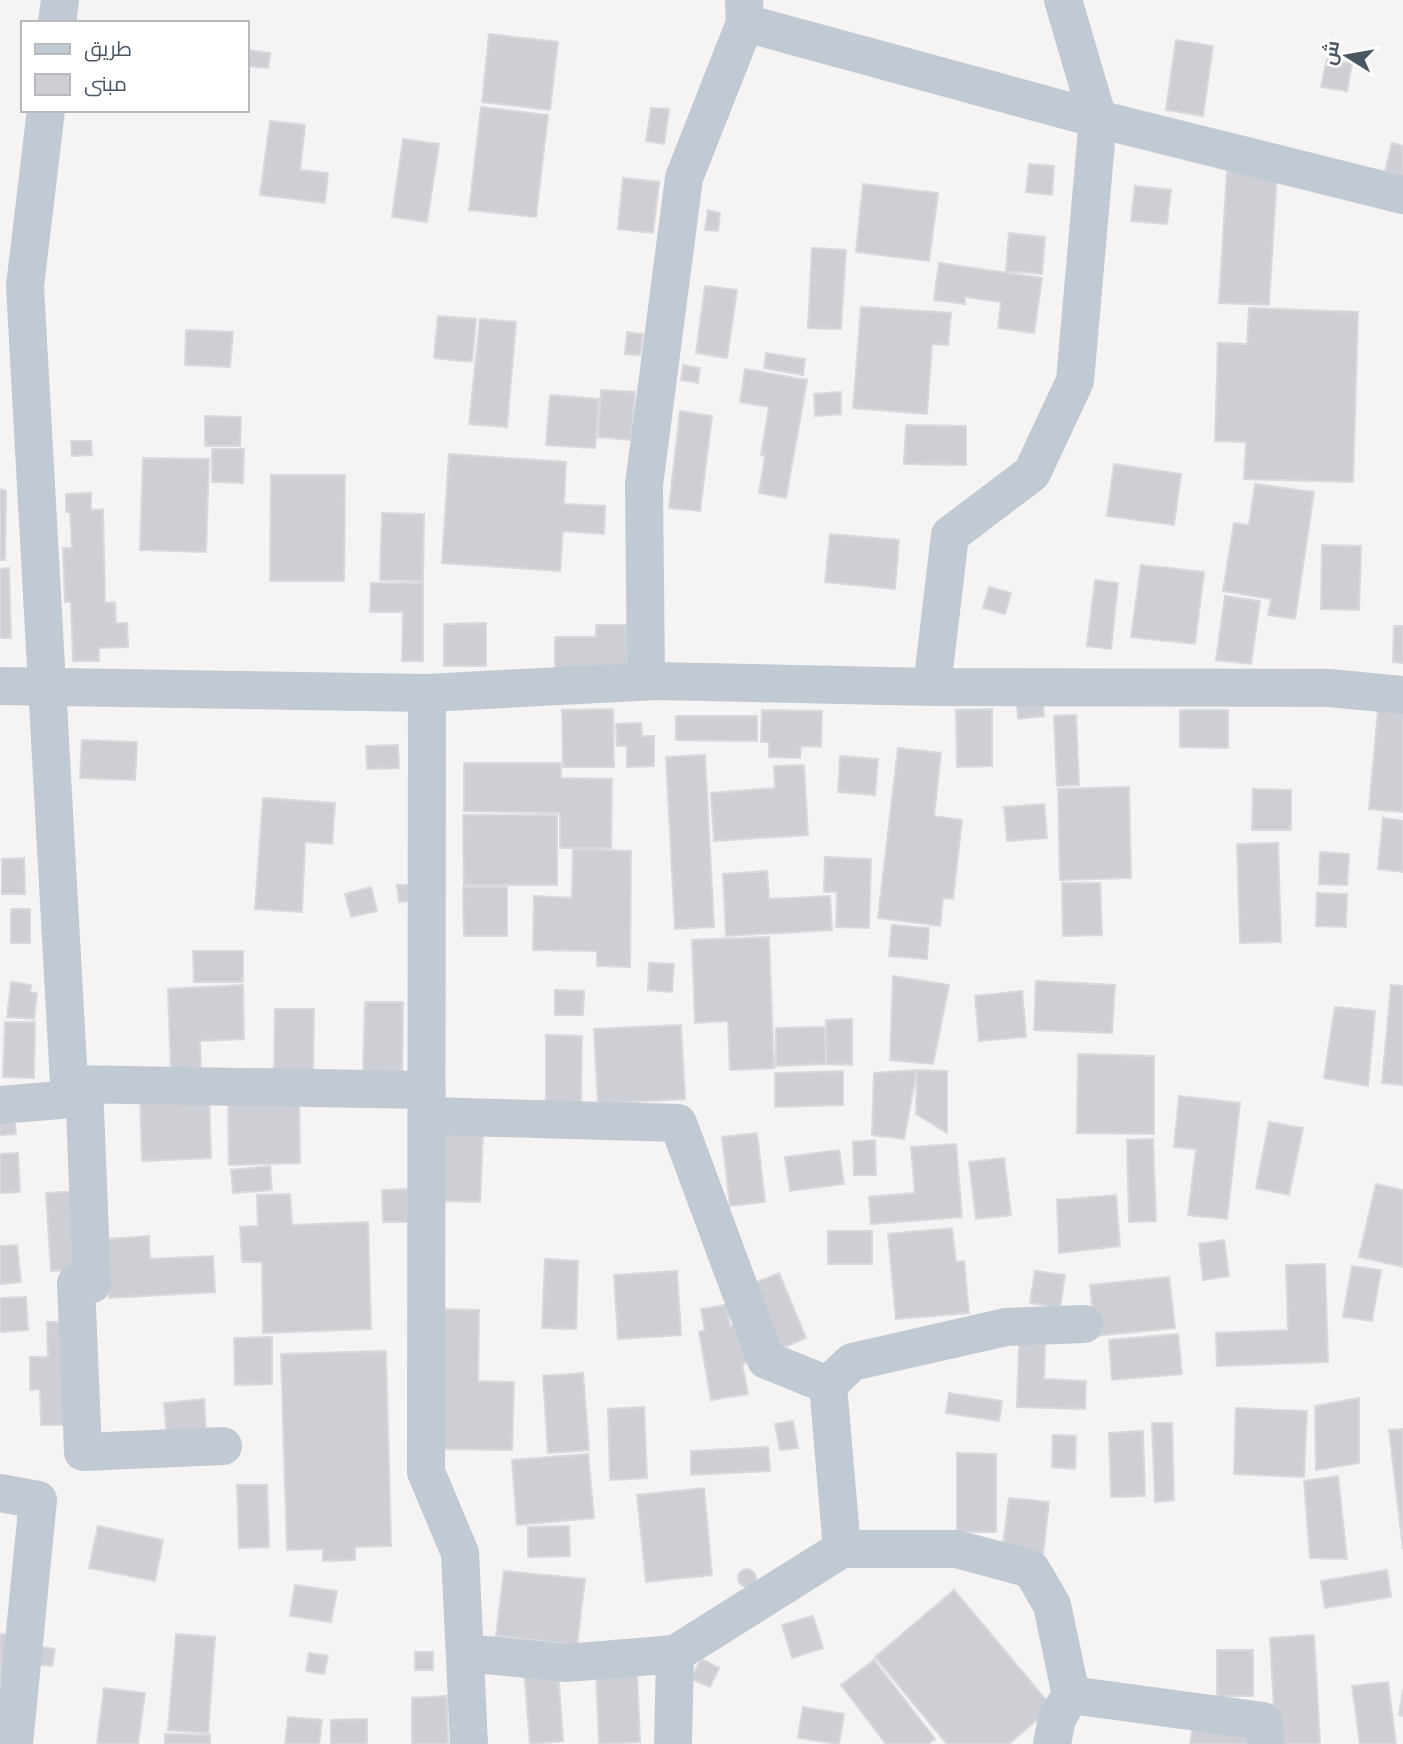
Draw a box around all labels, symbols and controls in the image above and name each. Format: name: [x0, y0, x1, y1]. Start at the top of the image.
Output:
legend: [21, 21, 248, 112]
north arrow: [1312, 21, 1382, 91]
text: طريق: [84, 35, 132, 62]
text: ش: [1316, 38, 1344, 67]
text: مبنى: [84, 70, 127, 97]

